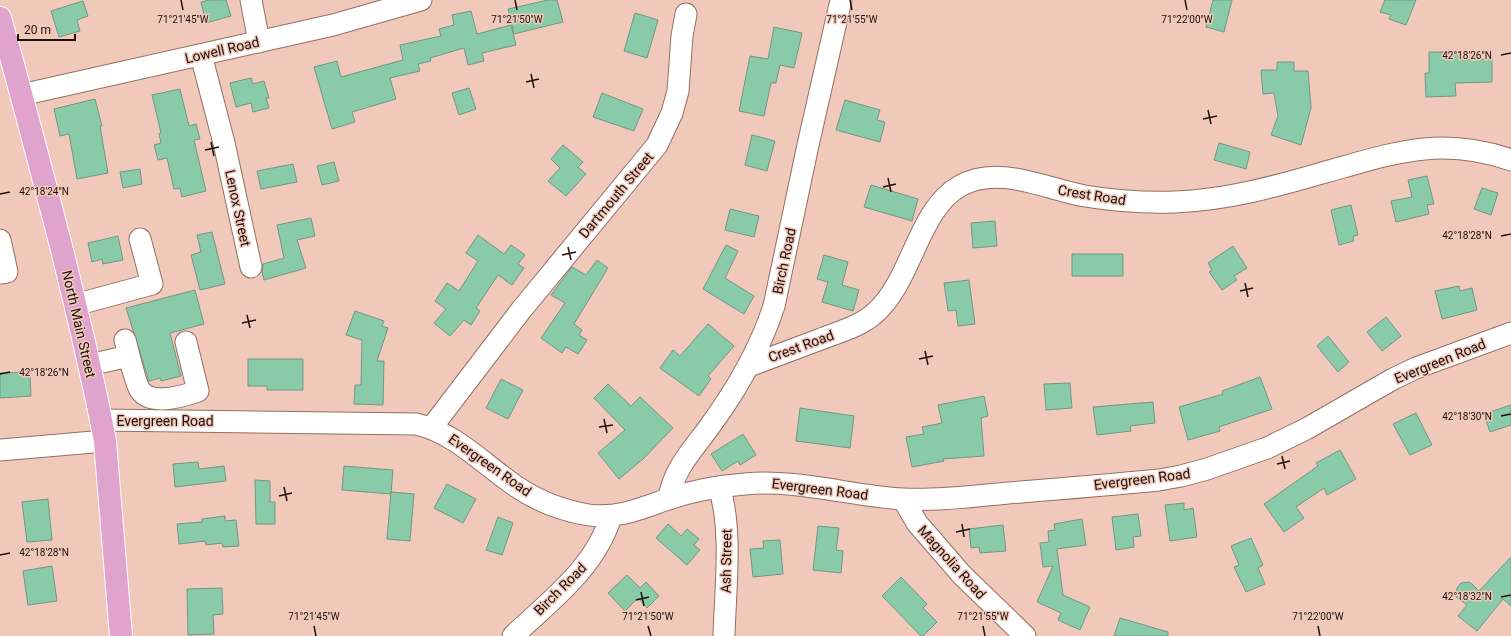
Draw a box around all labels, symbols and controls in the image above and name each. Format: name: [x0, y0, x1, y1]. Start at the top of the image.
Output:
text: 71°21'45"W: [157, 14, 209, 25]
text: 71°21'50"W: [491, 14, 543, 25]
text: 71°21'55"W: [826, 14, 878, 25]
text: 71°22'00"W: [1161, 14, 1213, 25]
scale bar: [18, 16, 75, 42]
text: 20 m: [24, 23, 51, 37]
street label: Lowell Road: [183, 34, 261, 66]
text: 42°18'26"N: [1442, 50, 1492, 61]
street label: Dartmouth Street: [575, 149, 657, 241]
street label: Lenox Street: [222, 168, 254, 248]
street label: Crest Road: [1057, 182, 1127, 208]
text: 42°18'24"N: [19, 186, 69, 197]
street label: Birch Road: [769, 226, 799, 296]
text: 42°18'28"N: [1442, 230, 1492, 241]
street label: North Main Street: [59, 269, 99, 380]
street label: Crest Road: [766, 327, 836, 365]
street label: Evergreen Road: [1392, 335, 1488, 387]
text: 42°18'26"N: [19, 367, 69, 378]
text: 42°18'30"N: [1442, 411, 1492, 422]
street label: Evergreen Road: [116, 413, 214, 429]
street label: Evergreen Road: [446, 431, 534, 499]
street label: Evergreen Road: [1093, 465, 1191, 493]
street label: Evergreen Road: [771, 475, 869, 503]
street label: Magnolia Road: [915, 522, 989, 602]
street label: Ash Street: [717, 528, 735, 593]
text: 42°18'28"N: [19, 547, 69, 558]
street label: Birch Road: [531, 560, 589, 618]
text: 42°18'32"N: [1442, 591, 1492, 602]
text: 71°21'45"W: [288, 611, 340, 622]
text: 71°21'50"W: [622, 611, 674, 622]
text: 71°21'55"W: [957, 611, 1009, 622]
text: 71°22'00"W: [1292, 611, 1344, 622]

